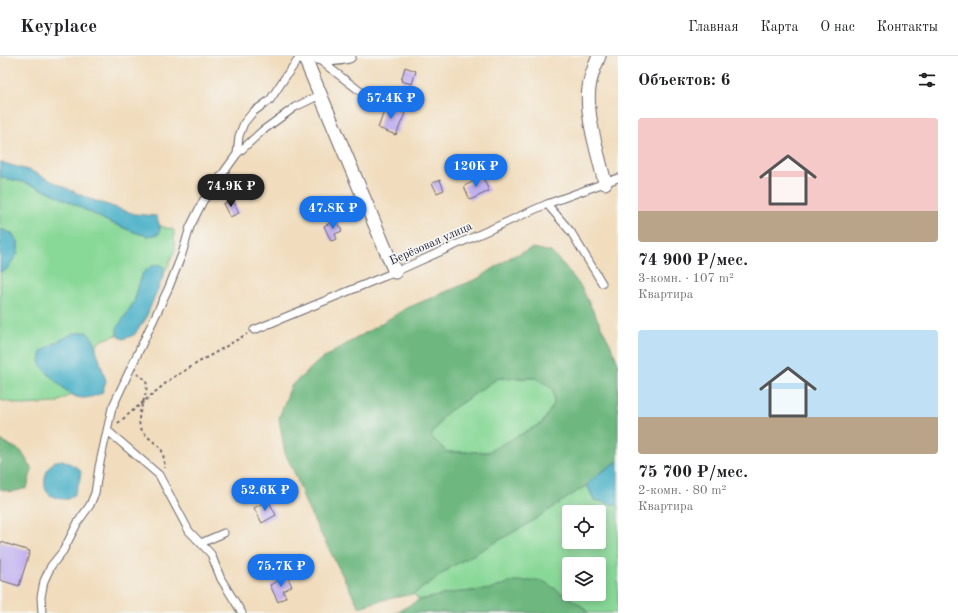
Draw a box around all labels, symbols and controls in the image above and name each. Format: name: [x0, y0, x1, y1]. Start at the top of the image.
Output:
text: Keyplace: [20, 18, 97, 37]
text: Главная: [688, 20, 738, 34]
text: Карта: [760, 20, 798, 34]
text: О нас: [820, 20, 855, 34]
text: Контакты: [877, 20, 938, 34]
icon: filters: [916, 69, 938, 91]
text: Объектов: 6: [638, 72, 730, 89]
pin: 57.4K ₽: [354, 86, 428, 120]
text: 57.4K ₽: [366, 92, 416, 105]
icon: home: [752, 144, 824, 216]
pin: 120K ₽: [443, 154, 509, 188]
text: 120K ₽: [453, 160, 499, 173]
pin: 74.9K ₽: [194, 174, 268, 208]
text: 74.9K ₽: [206, 180, 256, 193]
pin: 47.8K ₽: [296, 196, 370, 230]
text: 47.8K ₽: [308, 202, 358, 215]
street label: Берёзовая улица: [388, 220, 474, 268]
text: 74 900 ₽/мес.: [638, 252, 748, 269]
text: 3-комн. · 107 m²: [638, 272, 734, 285]
text: Квартира: [638, 288, 693, 301]
icon: home: [752, 356, 824, 428]
text: 75 700 ₽/мес.: [638, 464, 748, 481]
pin: 52.6K ₽: [228, 478, 302, 512]
text: 52.6K ₽: [240, 484, 290, 497]
text: 2-комн. · 80 m²: [638, 484, 726, 497]
text: Квартира: [638, 500, 693, 513]
map controls: [562, 505, 606, 601]
button: locate: [562, 505, 606, 549]
pin: 75.7K ₽: [244, 554, 318, 588]
button: layers: [562, 557, 606, 601]
text: 75.7K ₽: [256, 560, 306, 573]

